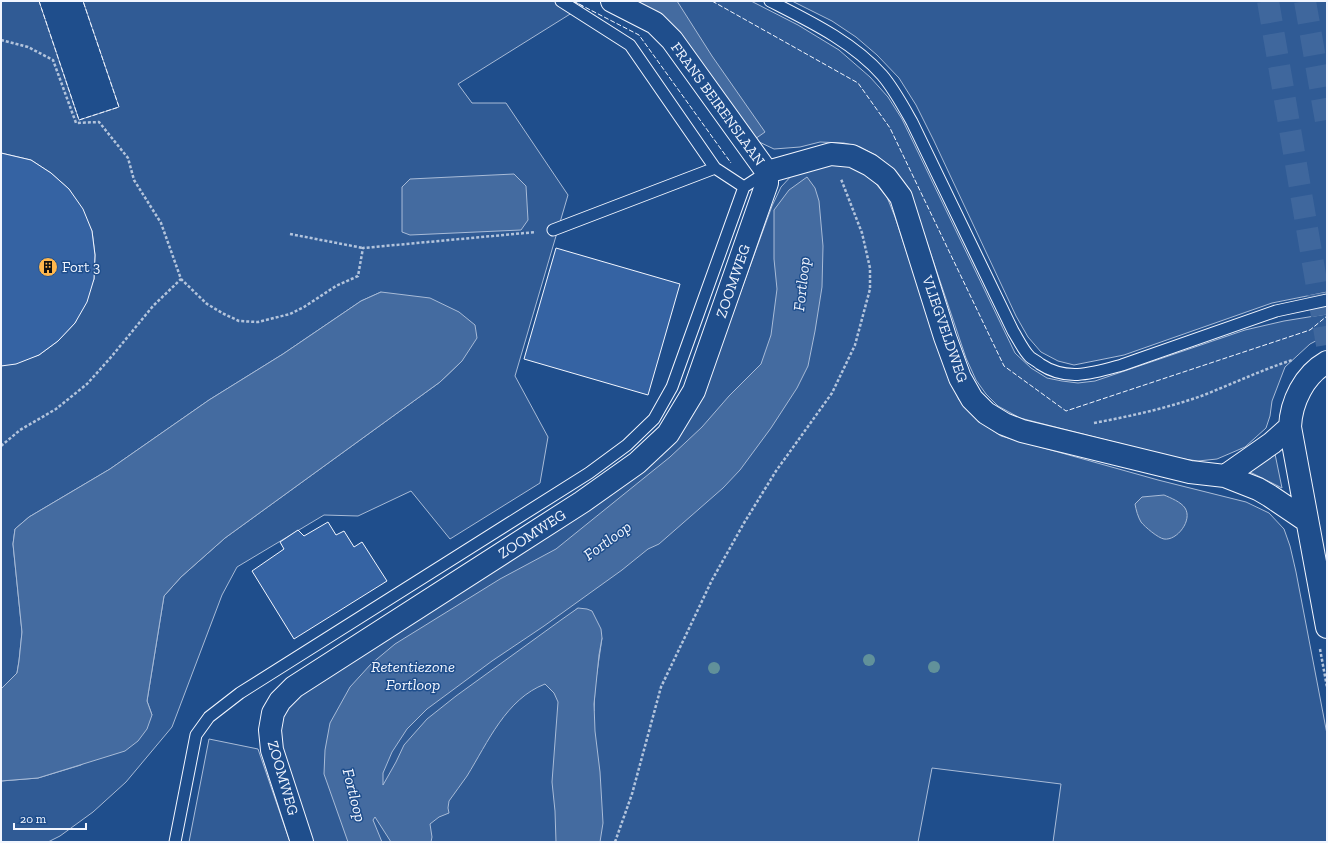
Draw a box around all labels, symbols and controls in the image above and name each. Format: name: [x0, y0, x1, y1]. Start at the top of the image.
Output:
street label: FRANS BEIRENSLAAN: [667, 39, 769, 169]
street label: ZOOMWEG: [712, 242, 754, 320]
building icon: Fort 3: [37, 256, 59, 278]
water label: Fortloop: [789, 256, 814, 312]
place label: Fort 3: [62, 258, 100, 276]
street label: VLIEGVELDWEG: [918, 272, 972, 385]
street label: ZOOMWEG: [495, 506, 569, 562]
water label: Fortloop: [580, 517, 635, 564]
water label: Retentiezone Fortloop: [371, 657, 455, 694]
street label: ZOOMWEG: [264, 739, 302, 817]
water label: Fortloop: [339, 766, 370, 824]
scale bar: [14, 805, 86, 831]
text: 20 m: [20, 812, 47, 826]

